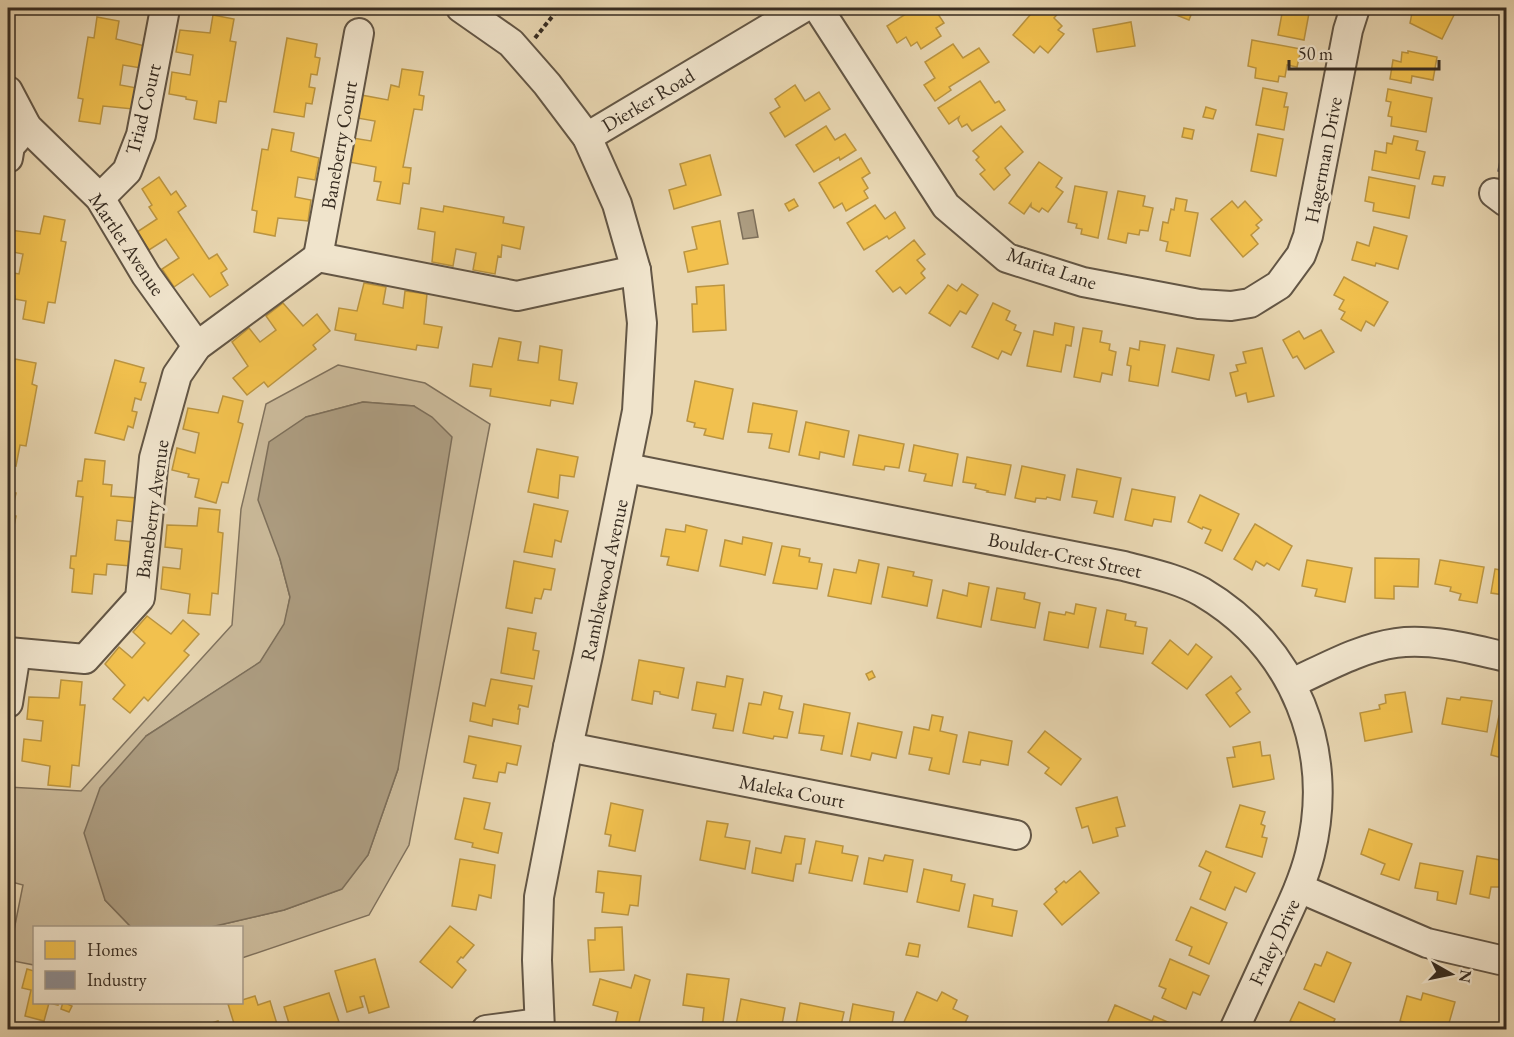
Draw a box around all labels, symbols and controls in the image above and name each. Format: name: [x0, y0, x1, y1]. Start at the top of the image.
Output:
scale bar: [1289, 33, 1439, 71]
text: 50 m: [1298, 42, 1333, 65]
street label: Triad Court: [119, 60, 167, 157]
street label: Dierker Road: [597, 62, 700, 138]
street label: Baneberry Court: [315, 78, 363, 211]
street label: Hagerman Drive: [1298, 94, 1348, 225]
street label: Martlet Avenue: [83, 187, 171, 301]
street label: Marita Lane: [1004, 240, 1101, 296]
street label: Baneberry Avenue: [129, 438, 175, 580]
street label: Ramblewood Avenue: [574, 496, 634, 663]
street label: Boulder-Crest Street: [986, 526, 1145, 584]
street label: Maleka Court: [737, 768, 848, 814]
street label: Fraley Drive: [1243, 894, 1306, 990]
legend: [33, 926, 243, 1004]
text: Homes: [87, 938, 138, 961]
north arrow: [1421, 944, 1481, 1004]
text: Industry: [87, 968, 147, 991]
text: N: [1454, 968, 1477, 984]

